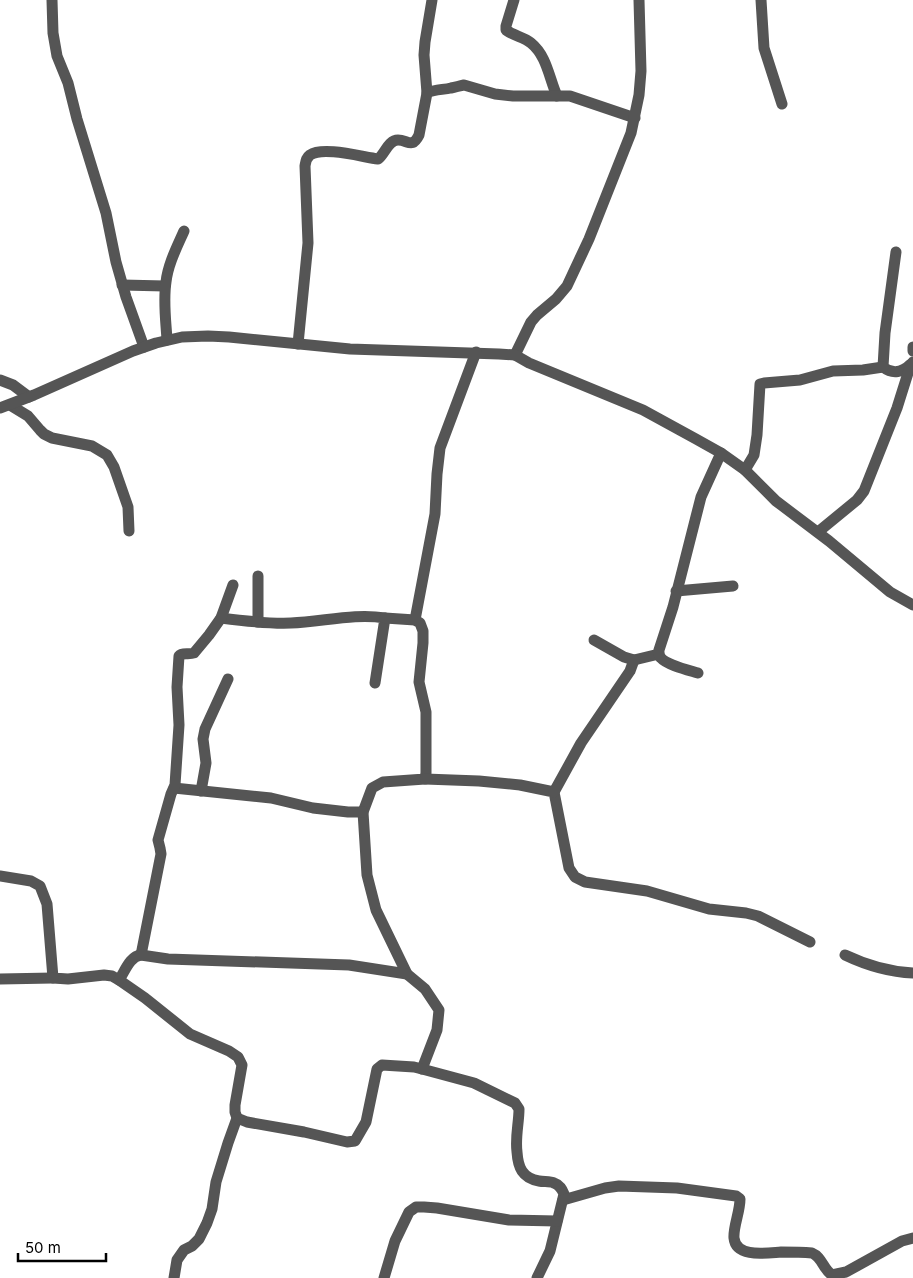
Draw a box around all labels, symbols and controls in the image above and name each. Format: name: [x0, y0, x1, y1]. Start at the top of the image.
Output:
scale bar: [18, 1230, 105, 1262]
text: 50 m: [25, 1238, 61, 1257]

